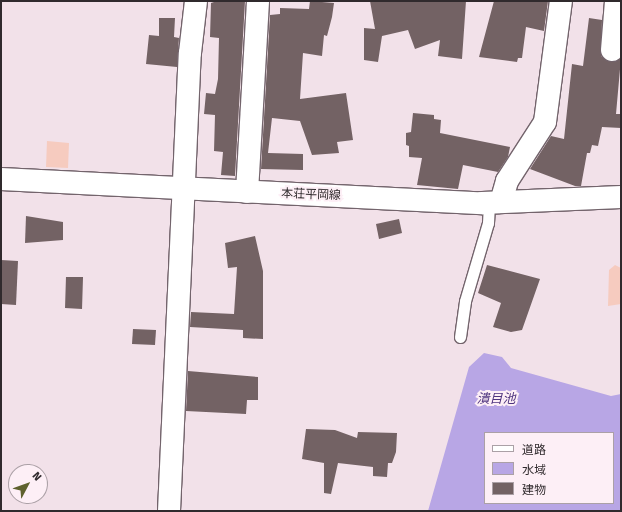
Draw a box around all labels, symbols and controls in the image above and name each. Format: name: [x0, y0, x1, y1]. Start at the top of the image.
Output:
street label: 本荘平岡線: [281, 187, 341, 203]
water label: 潰目池: [477, 391, 515, 407]
legend: [484, 432, 614, 504]
text: 道路: [522, 443, 546, 457]
text: 水域: [522, 463, 546, 477]
north arrow: [8, 464, 48, 504]
text: N: [29, 469, 44, 483]
text: 建物: [522, 483, 546, 497]

